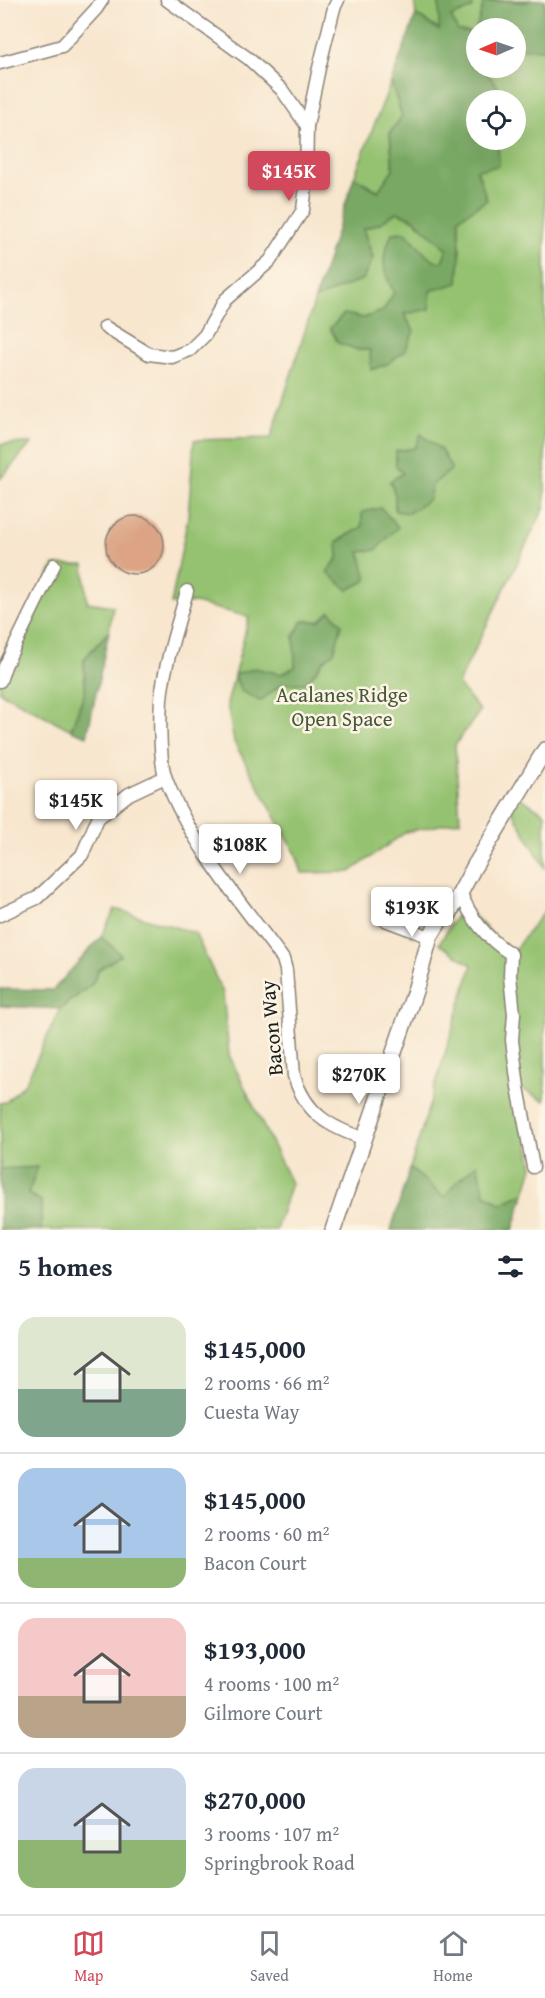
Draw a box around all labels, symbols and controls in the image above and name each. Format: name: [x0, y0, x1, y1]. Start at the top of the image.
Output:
north arrow: [466, 18, 526, 78]
map controls: [466, 18, 526, 150]
button: locate: [466, 90, 526, 150]
pin: $145K: [247, 151, 331, 202]
text: $145K: [262, 156, 316, 185]
park label: Acalanes Ridge Open Space: [276, 679, 408, 734]
pin: $145K: [34, 780, 118, 831]
text: $145K: [49, 785, 103, 814]
pin: $108K: [198, 824, 282, 875]
text: $108K: [213, 829, 267, 858]
pin: $193K: [370, 887, 454, 938]
text: $193K: [385, 892, 439, 921]
street label: Bacon Way: [251, 978, 291, 1077]
pin: $270K: [317, 1054, 401, 1105]
text: $270K: [332, 1059, 386, 1088]
text: 5 homes: [18, 1247, 113, 1286]
icon: filters: [494, 1250, 527, 1283]
text: $145,000: [204, 1329, 306, 1368]
icon: home: [66, 1341, 138, 1413]
text: 2 rooms · 66 m²: [204, 1368, 330, 1397]
text: Cuesta Way: [204, 1397, 300, 1426]
text: $145,000: [204, 1480, 306, 1519]
icon: home: [66, 1492, 138, 1564]
text: 2 rooms · 60 m²: [204, 1519, 330, 1548]
text: Bacon Court: [204, 1548, 307, 1577]
text: $193,000: [204, 1630, 306, 1669]
icon: home: [66, 1642, 138, 1714]
text: 4 rooms · 100 m²: [204, 1669, 339, 1698]
text: Gilmore Court: [204, 1698, 323, 1727]
text: $270,000: [204, 1780, 306, 1819]
icon: home: [66, 1792, 138, 1864]
text: 3 rooms · 107 m²: [204, 1819, 339, 1848]
text: Springbrook Road: [204, 1848, 355, 1877]
tab: Map: [72, 1927, 105, 1987]
tab: Saved: [250, 1927, 289, 1987]
tab: Home: [433, 1927, 473, 1987]

